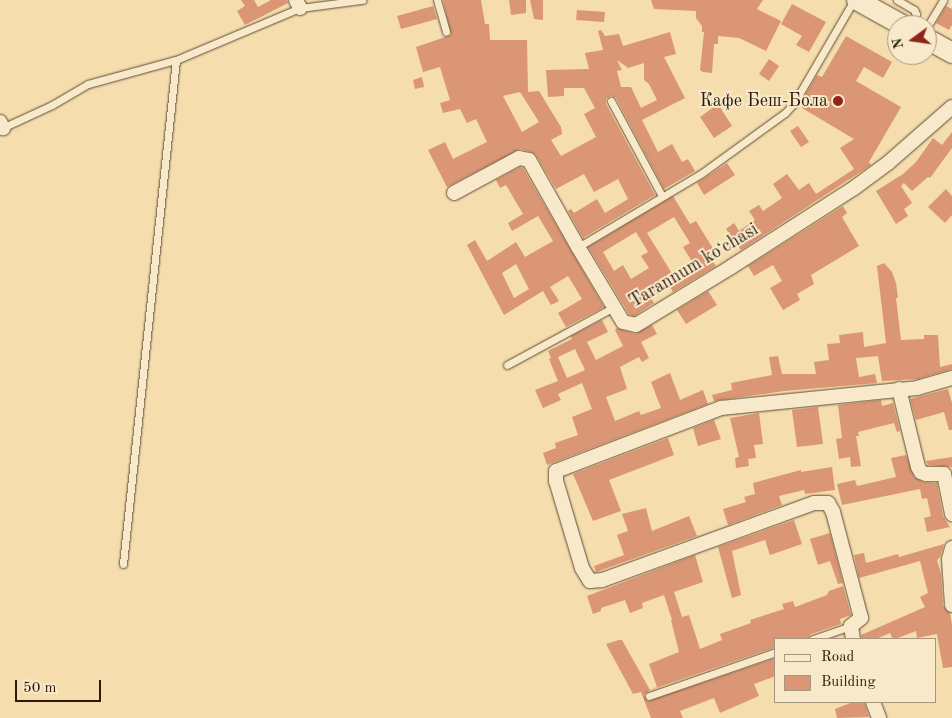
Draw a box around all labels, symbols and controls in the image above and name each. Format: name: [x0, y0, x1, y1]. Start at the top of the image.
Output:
north arrow: [887, 15, 937, 65]
text: N: [890, 37, 907, 50]
place label: Кафе Беш-Бола: [700, 90, 828, 112]
marker: Кафе Беш-Бола: [832, 95, 844, 107]
street label: Tarannum koʻchasi: [626, 219, 762, 313]
legend: [774, 638, 937, 703]
text: Road: [821, 650, 854, 665]
scale bar: [18, 670, 104, 702]
text: Building: [821, 675, 876, 690]
text: 50 m: [23, 681, 57, 696]

